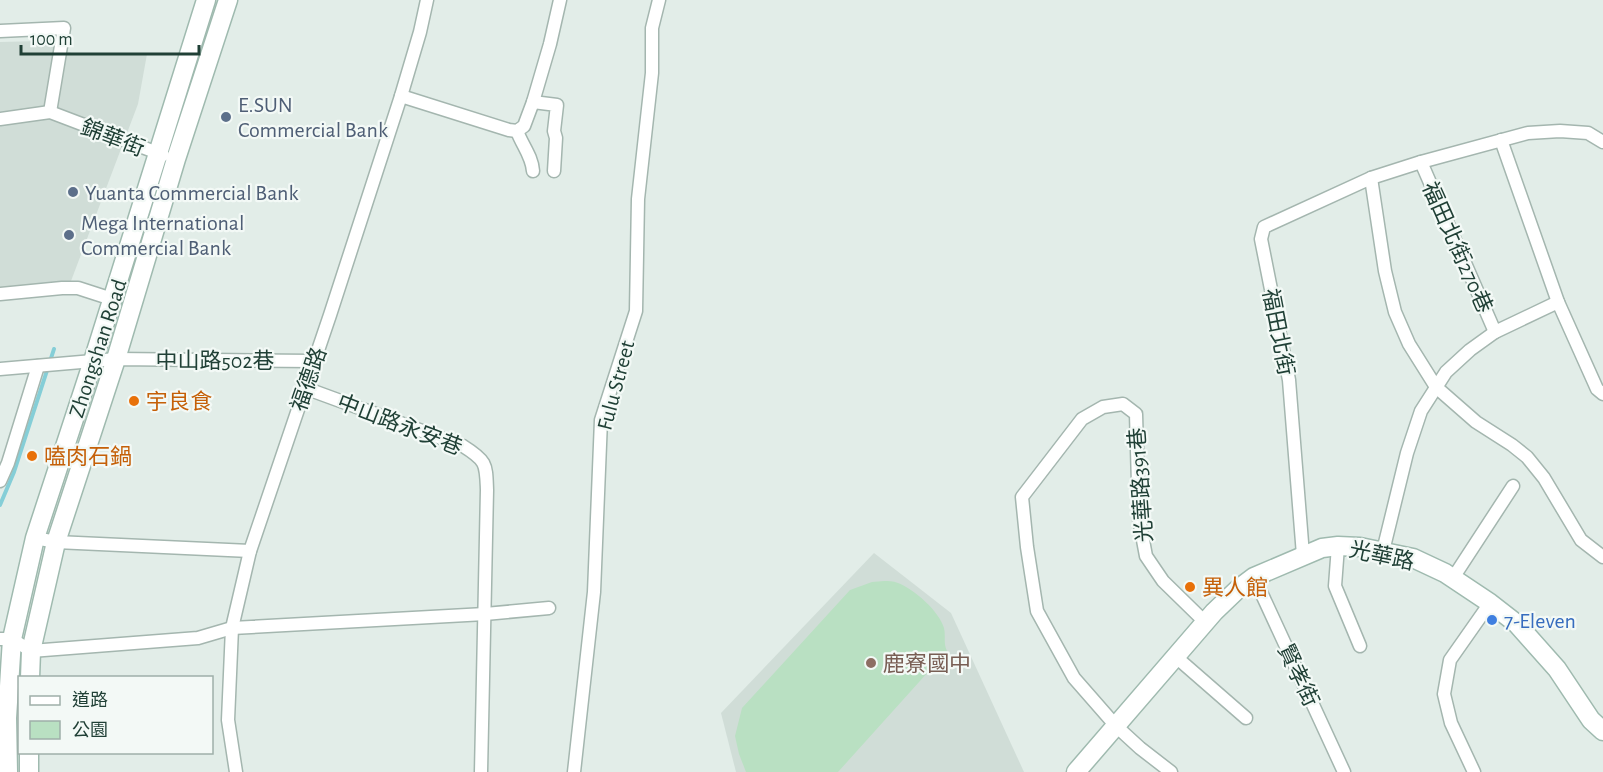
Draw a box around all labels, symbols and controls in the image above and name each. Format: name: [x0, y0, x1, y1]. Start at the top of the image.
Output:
scale bar: [21, 18, 200, 56]
text: 100 m: [30, 31, 73, 49]
place label: E.SUN Commercial Bank: [238, 94, 388, 141]
marker: E.SUN Commercial Bank: [219, 110, 233, 124]
street label: 錦華街: [78, 115, 148, 160]
street label: 福田北街270巷: [1418, 178, 1497, 316]
place label: Yuanta Commercial Bank: [85, 182, 299, 204]
marker: Yuanta Commercial Bank: [66, 185, 80, 199]
place label: Mega International Commercial Bank: [81, 212, 244, 259]
marker: Mega International Commercial Bank: [62, 228, 76, 242]
street label: Zhongshan Road: [65, 276, 131, 420]
street label: 福田北街: [1259, 287, 1298, 377]
street label: Fulu Street: [593, 338, 638, 432]
street label: 福德路: [287, 344, 330, 414]
street label: 中山路502巷: [156, 349, 274, 372]
place label: 宇良食: [146, 390, 212, 413]
street label: 中山路永安巷: [334, 390, 466, 459]
marker: 宇良食: [127, 394, 141, 408]
street label: 光華路391巷: [1125, 427, 1156, 543]
place label: 嗑肉石鍋: [44, 445, 132, 468]
marker: 嗑肉石鍋: [25, 449, 39, 463]
street label: 光華路: [1347, 537, 1417, 574]
place label: 異人館: [1202, 576, 1268, 599]
marker: 異人館: [1183, 580, 1197, 594]
place label: 7-Eleven: [1504, 610, 1576, 632]
marker: 7-Eleven: [1485, 613, 1499, 627]
street label: 賢孝街: [1274, 640, 1323, 710]
place label: 鹿寮國中: [883, 652, 971, 675]
marker: 鹿寮國中: [864, 656, 878, 670]
legend: [18, 676, 213, 754]
text: 道路: [72, 690, 108, 710]
text: 公園: [72, 721, 108, 740]

